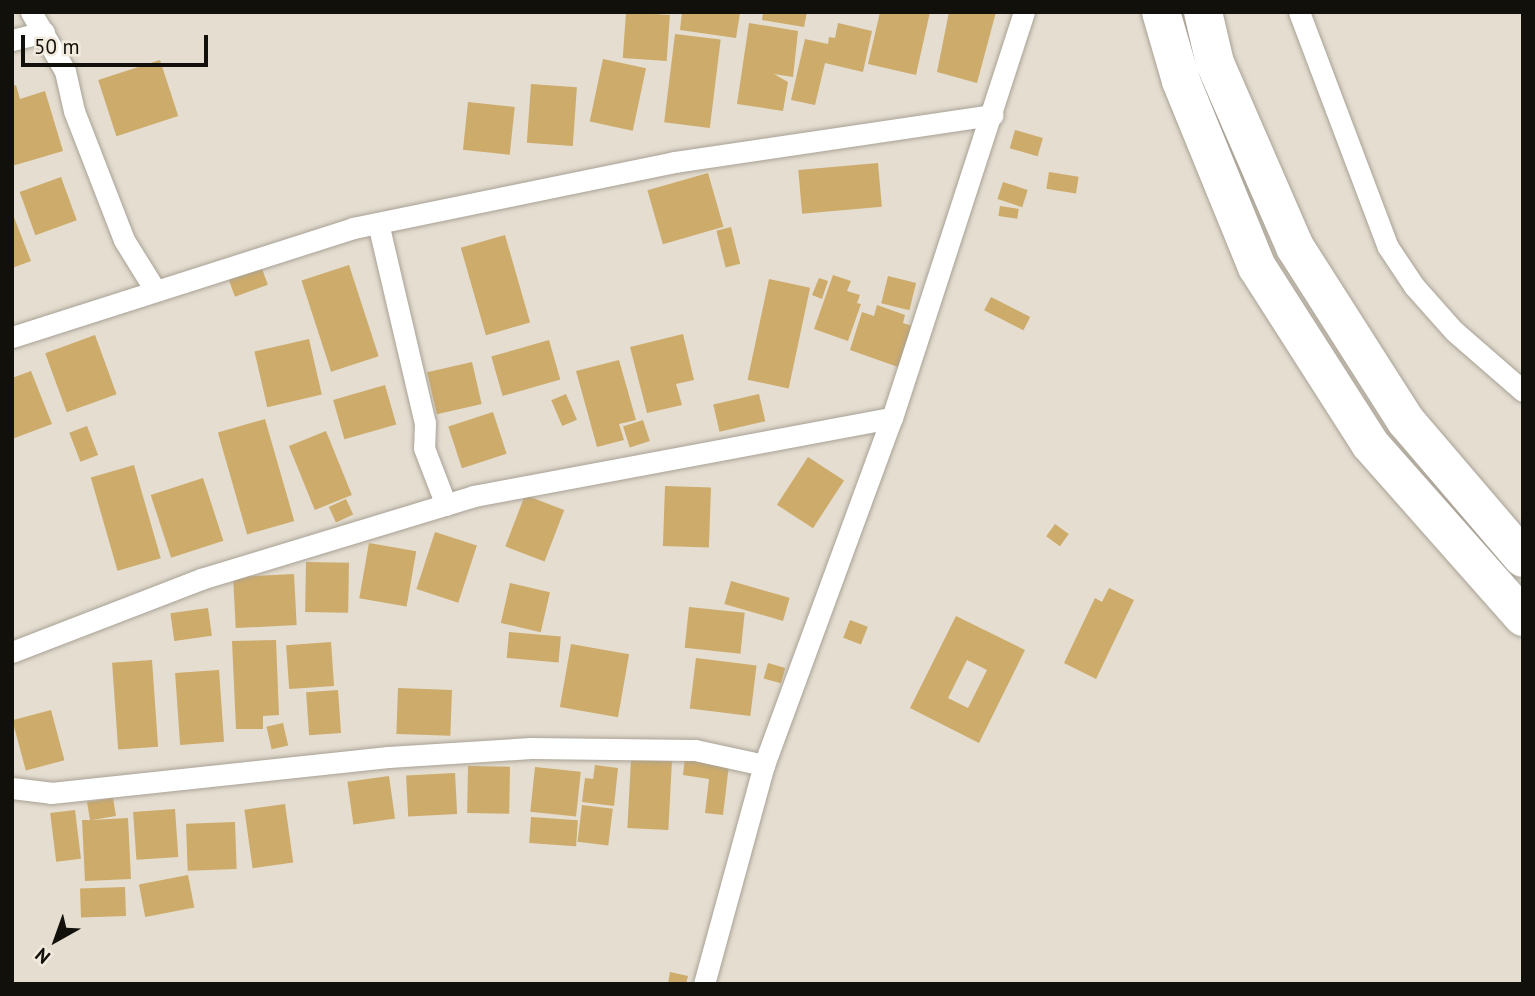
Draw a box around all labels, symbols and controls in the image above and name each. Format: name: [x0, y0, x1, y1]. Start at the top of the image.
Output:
scale bar: [24, 21, 212, 65]
text: 50 m: [34, 33, 80, 60]
north arrow: [21, 905, 91, 975]
text: N: [30, 943, 55, 969]

